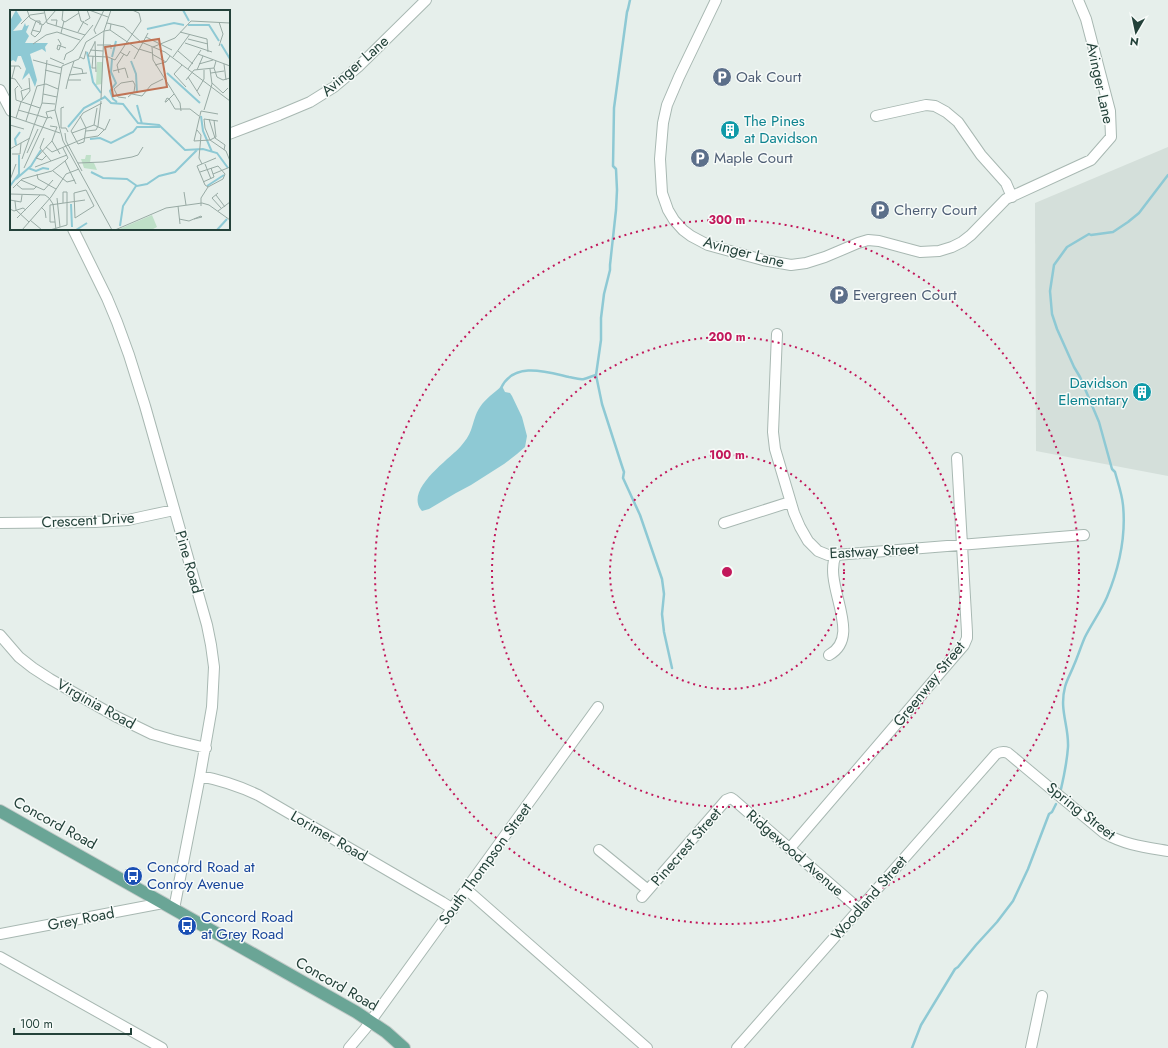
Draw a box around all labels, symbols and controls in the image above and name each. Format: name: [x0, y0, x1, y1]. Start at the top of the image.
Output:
inset map: [10, 10, 230, 230]
north arrow: [1116, 12, 1156, 52]
street label: Avinger Lane: [316, 30, 394, 102]
text: N: [1129, 33, 1140, 50]
street label: Avinger Lane: [1081, 40, 1119, 126]
parking icon: Oak Court: [711, 66, 733, 88]
place label: Oak Court: [736, 66, 802, 88]
place label: The Pines at Davidson: [744, 110, 818, 149]
building icon: The Pines at Davidson: [719, 119, 741, 141]
parking icon: Maple Court: [689, 147, 711, 169]
place label: Maple Court: [714, 147, 793, 169]
parking icon: Cherry Court: [869, 199, 891, 221]
place label: Cherry Court: [894, 199, 977, 221]
text: 300 m: [709, 211, 746, 229]
street label: Avinger Lane: [701, 231, 787, 273]
parking icon: Evergreen Court: [828, 284, 850, 306]
place label: Evergreen Court: [853, 284, 957, 306]
text: 200 m: [708, 328, 746, 346]
place label: Davidson Elementary: [1058, 372, 1128, 411]
building icon: Davidson Elementary: [1131, 381, 1153, 403]
text: 100 m: [709, 446, 745, 464]
street label: Crescent Drive: [41, 507, 135, 533]
street label: Pine Road: [170, 528, 208, 596]
street label: Eastway Street: [829, 538, 920, 564]
centre of rings: [720, 565, 734, 579]
street label: Greenway Street: [888, 636, 971, 731]
street label: Virginia Road: [53, 673, 139, 735]
street label: Spring Street: [1042, 777, 1121, 845]
street label: Concord Road: [9, 791, 101, 855]
street label: South Thompson Street: [433, 798, 537, 930]
street label: Pinecrest Street: [646, 803, 727, 891]
street label: Ridgewood Avenue: [741, 804, 849, 902]
street label: Lorimer Road: [287, 805, 371, 867]
street label: Woodland Street: [826, 850, 912, 945]
place label: Concord Road at Conroy Avenue: [147, 856, 255, 895]
bus stop icon: Concord Road at Conroy Avenue: [122, 865, 144, 887]
street label: Grey Road: [46, 902, 116, 936]
place label: Concord Road at Grey Road: [201, 906, 293, 945]
bus stop icon: Concord Road at Grey Road: [176, 915, 198, 937]
street label: Concord Road: [292, 951, 382, 1017]
scale bar: [14, 1010, 131, 1036]
text: 100 m: [20, 1015, 53, 1033]

